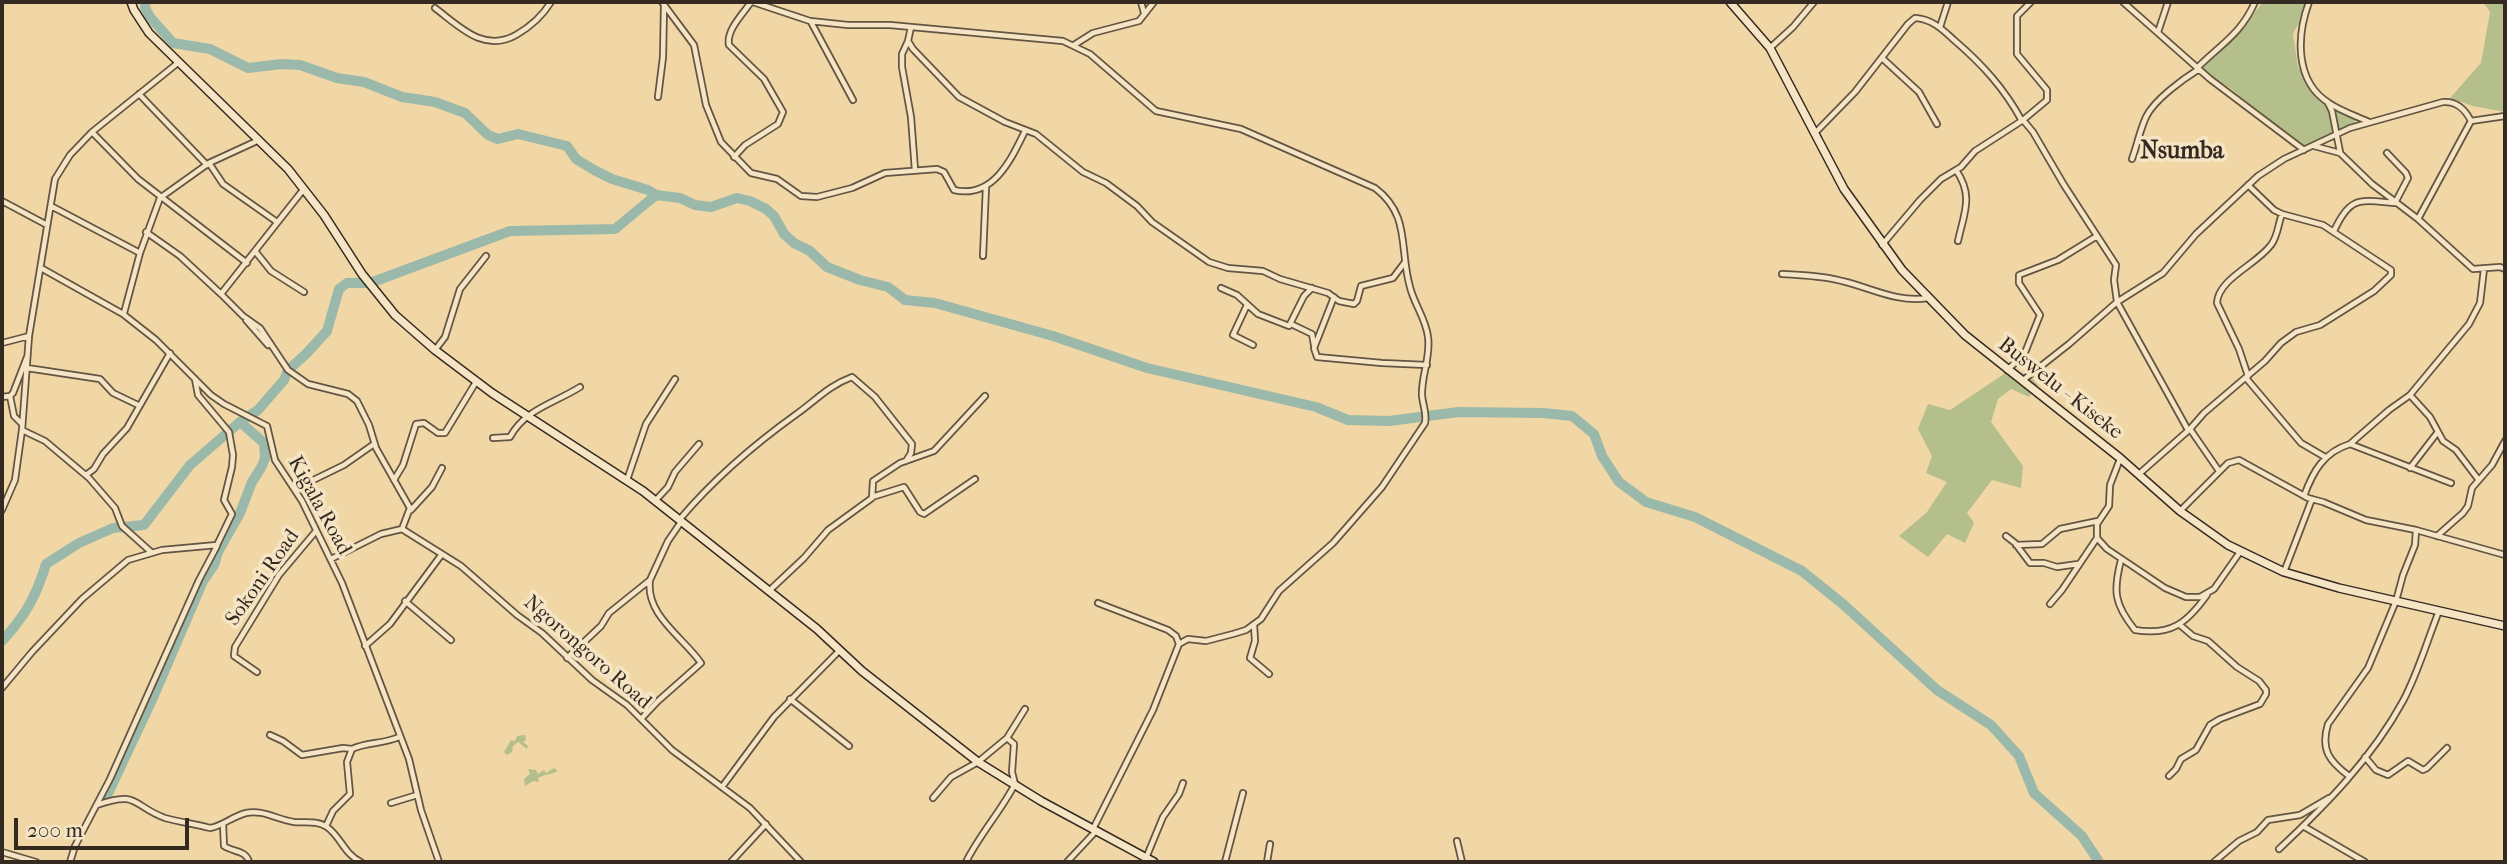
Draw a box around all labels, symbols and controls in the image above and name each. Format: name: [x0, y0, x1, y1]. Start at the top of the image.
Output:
district label: Nsumba: [2140, 138, 2224, 166]
street label: Buswelu - Kiseke: [1993, 333, 2127, 445]
street label: Kigala Road: [282, 452, 356, 560]
street label: Sokoni Road: [221, 525, 305, 631]
street label: Ngorongoro Road: [518, 591, 656, 715]
scale bar: [18, 804, 192, 848]
text: 200 m: [27, 818, 83, 842]

